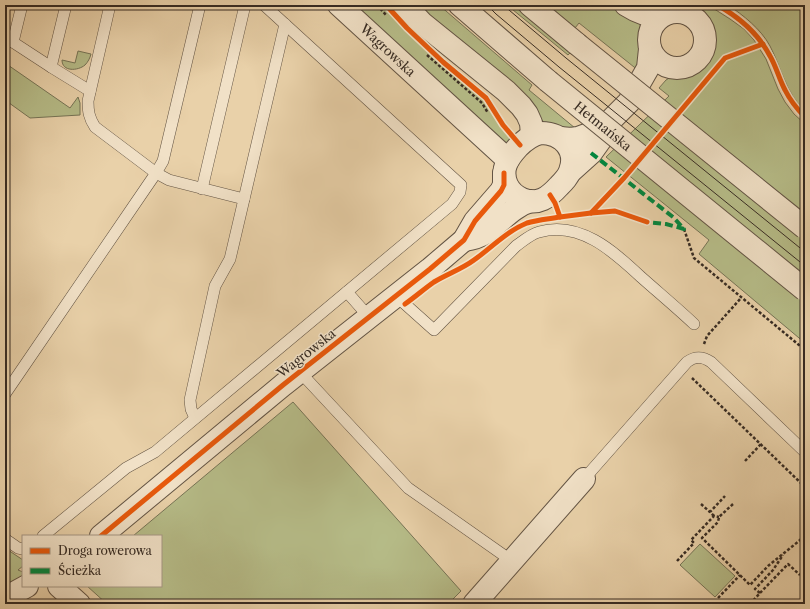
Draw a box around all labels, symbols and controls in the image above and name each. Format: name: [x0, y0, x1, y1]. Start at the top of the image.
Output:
street label: Wagrowska: [356, 20, 419, 80]
street label: Hetmańska: [571, 98, 635, 154]
street label: Wagrowska: [273, 325, 339, 381]
legend: [22, 535, 162, 587]
text: Droga rowerowa: [58, 543, 152, 558]
text: Ścieżka: [58, 562, 102, 578]

